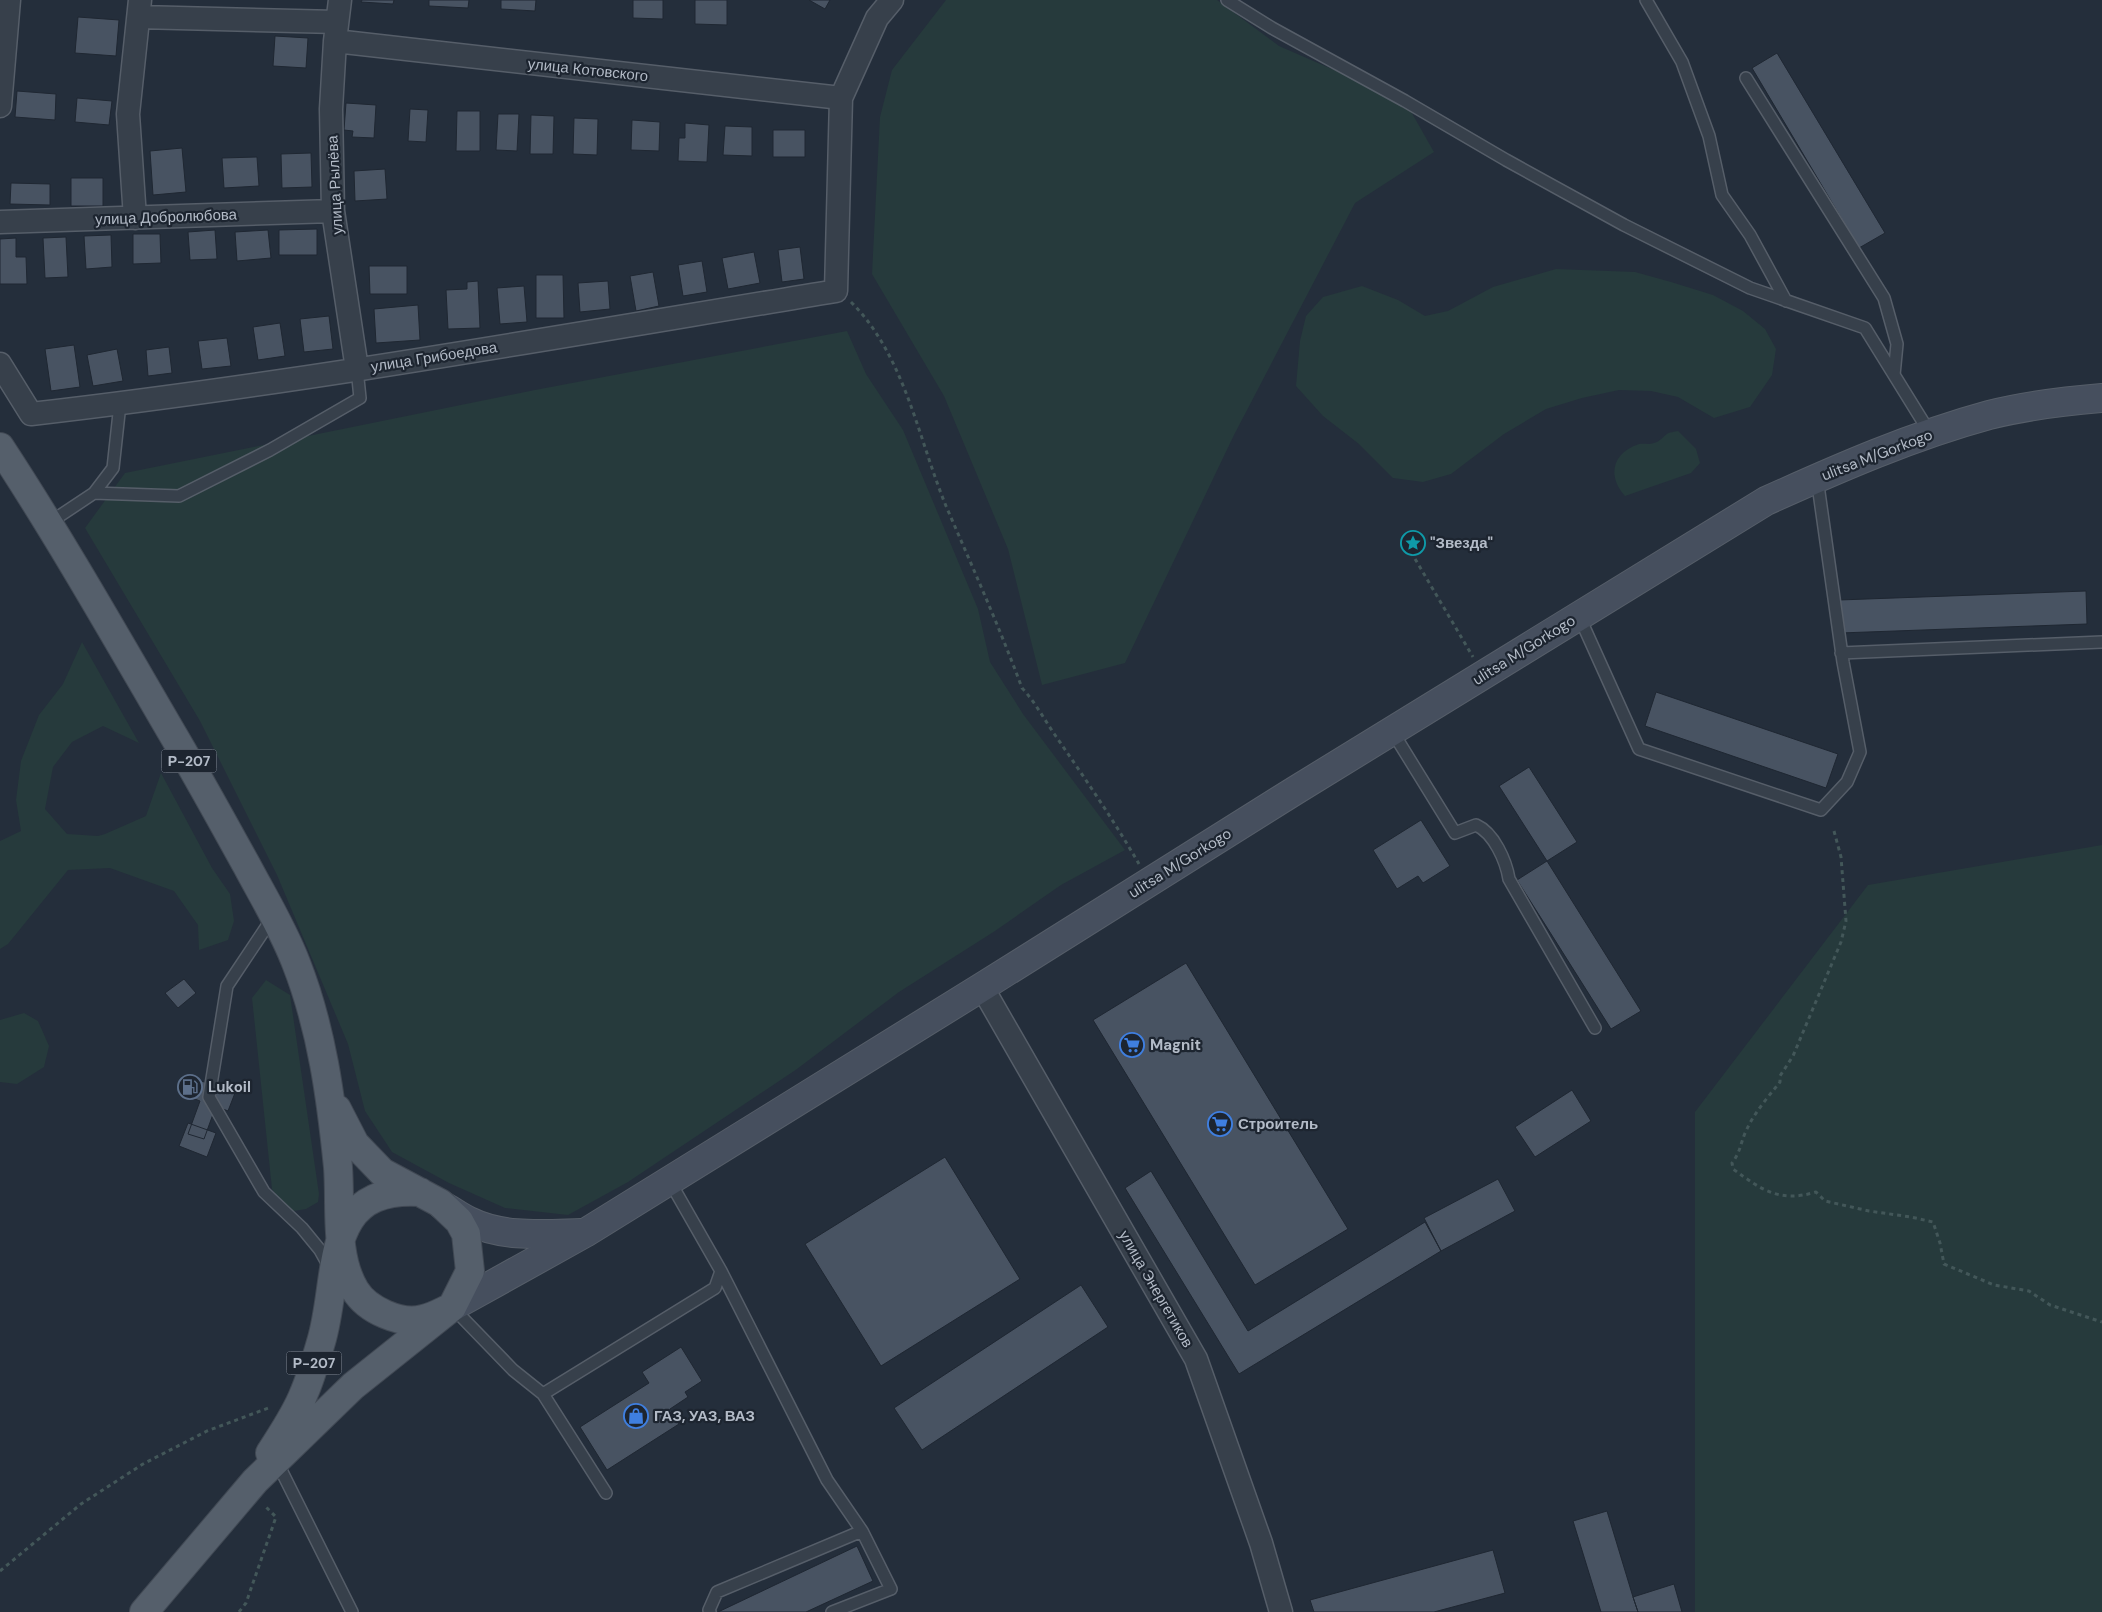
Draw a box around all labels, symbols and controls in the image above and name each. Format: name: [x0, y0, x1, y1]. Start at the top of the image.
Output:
street label: улица Котовского: [527, 54, 649, 86]
street label: улица Рылёва: [322, 134, 348, 235]
street label: улица Добролюбова: [95, 205, 238, 229]
street label: улица Грибоедова: [370, 337, 499, 377]
street label: ulitsa M/Gorkogo: [1819, 425, 1936, 485]
place icon: "Звезда": [1400, 530, 1426, 556]
place label: "Звезда": [1430, 533, 1493, 553]
street label: ulitsa M/Gorkogo: [1469, 610, 1579, 690]
road number: Р-207: [162, 749, 216, 772]
street label: ulitsa M/Gorkogo: [1125, 823, 1235, 903]
supermarket icon: Magnit: [1119, 1032, 1145, 1058]
place label: Magnit: [1150, 1035, 1201, 1055]
fuel station icon: Lukoil: [177, 1074, 203, 1100]
place label: Lukoil: [208, 1077, 251, 1097]
supermarket icon: Строитель: [1207, 1111, 1233, 1137]
place label: Строитель: [1238, 1114, 1318, 1134]
street label: улица Энергетиков: [1114, 1227, 1198, 1351]
road number: Р-207: [286, 1352, 342, 1375]
shop icon: ГАЗ, УАЗ, ВАЗ: [623, 1403, 649, 1429]
place label: ГАЗ, УАЗ, ВАЗ: [654, 1406, 755, 1426]

